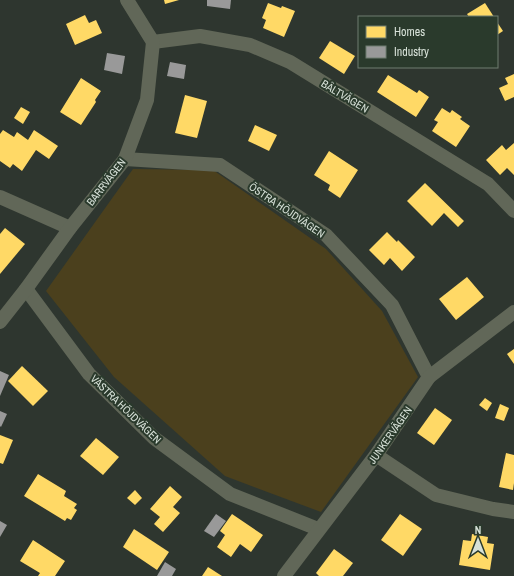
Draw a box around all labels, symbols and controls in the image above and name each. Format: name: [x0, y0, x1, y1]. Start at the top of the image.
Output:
legend: [358, 16, 498, 68]
text: Homes: [394, 24, 425, 40]
text: Industry: [394, 44, 429, 60]
street label: BÄLTVÄGEN: [319, 76, 371, 116]
street label: BARRVÄGEN: [83, 156, 129, 208]
street label: ÖSTRA HÖJDVÄGEN: [246, 179, 328, 241]
street label: VÄSTRA HÖJDVÄGEN: [88, 372, 164, 446]
street label: JUNKERVÄGEN: [365, 404, 415, 466]
north arrow: [458, 520, 498, 560]
text: N: [475, 523, 481, 537]

